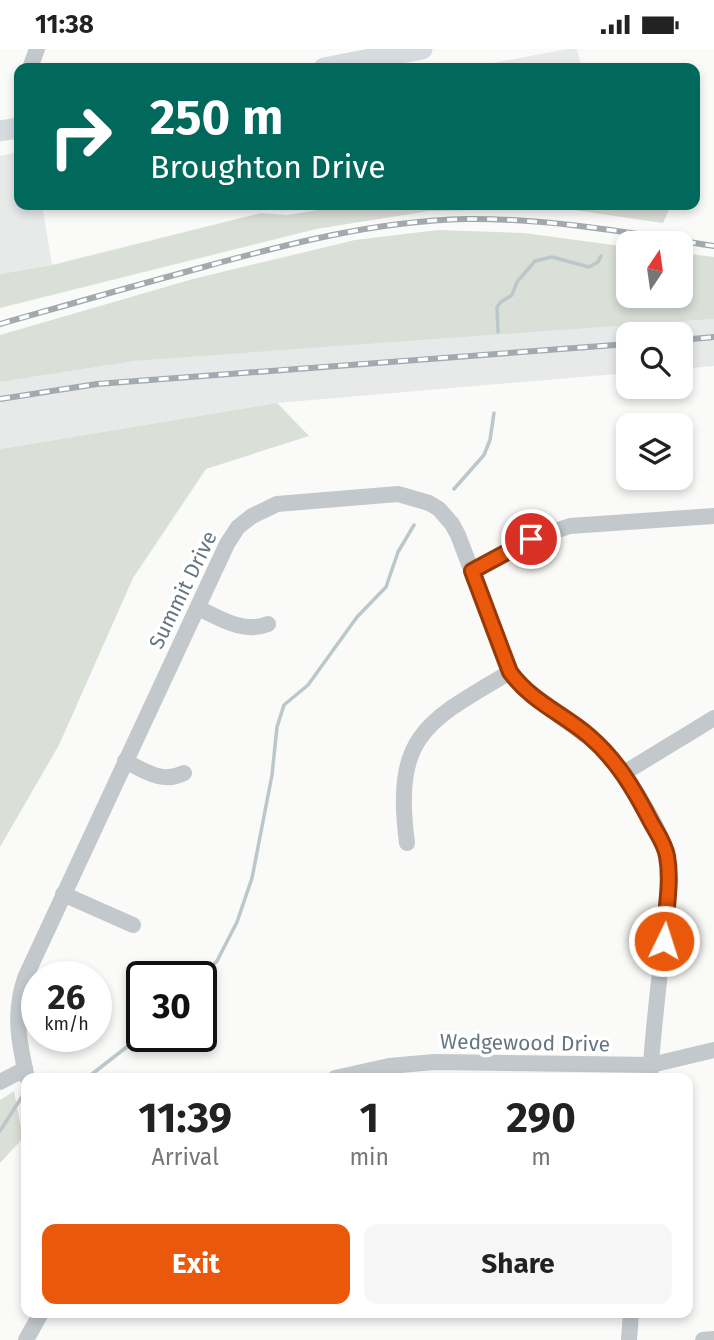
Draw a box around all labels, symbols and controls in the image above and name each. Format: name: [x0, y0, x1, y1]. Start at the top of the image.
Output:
text: 11:38: [35, 9, 94, 40]
text: 250 m: [150, 88, 283, 147]
icon: right: [35, 91, 126, 182]
text: Broughton Drive: [150, 148, 386, 186]
north arrow: [616, 231, 693, 308]
map controls: [616, 231, 693, 490]
button: search: [616, 322, 693, 399]
button: layers: [616, 413, 693, 490]
pin: [501, 509, 561, 569]
icon: arrive: [512, 520, 550, 558]
street label: Summit Drive: [143, 527, 223, 653]
position arrow: [627, 904, 701, 978]
speed limit sign: 30: [126, 961, 217, 1052]
text: 26: [48, 976, 85, 1018]
text: km/h: [44, 1013, 89, 1035]
street label: Wedgewood Drive: [440, 1029, 610, 1057]
text: 11:39: [138, 1093, 232, 1143]
text: 1: [359, 1093, 379, 1143]
text: 290: [506, 1093, 576, 1143]
text: Arrival: [151, 1143, 219, 1171]
text: min: [349, 1143, 389, 1171]
text: m: [531, 1143, 551, 1171]
button: Exit: [42, 1224, 350, 1304]
button: Share: [364, 1224, 672, 1304]

